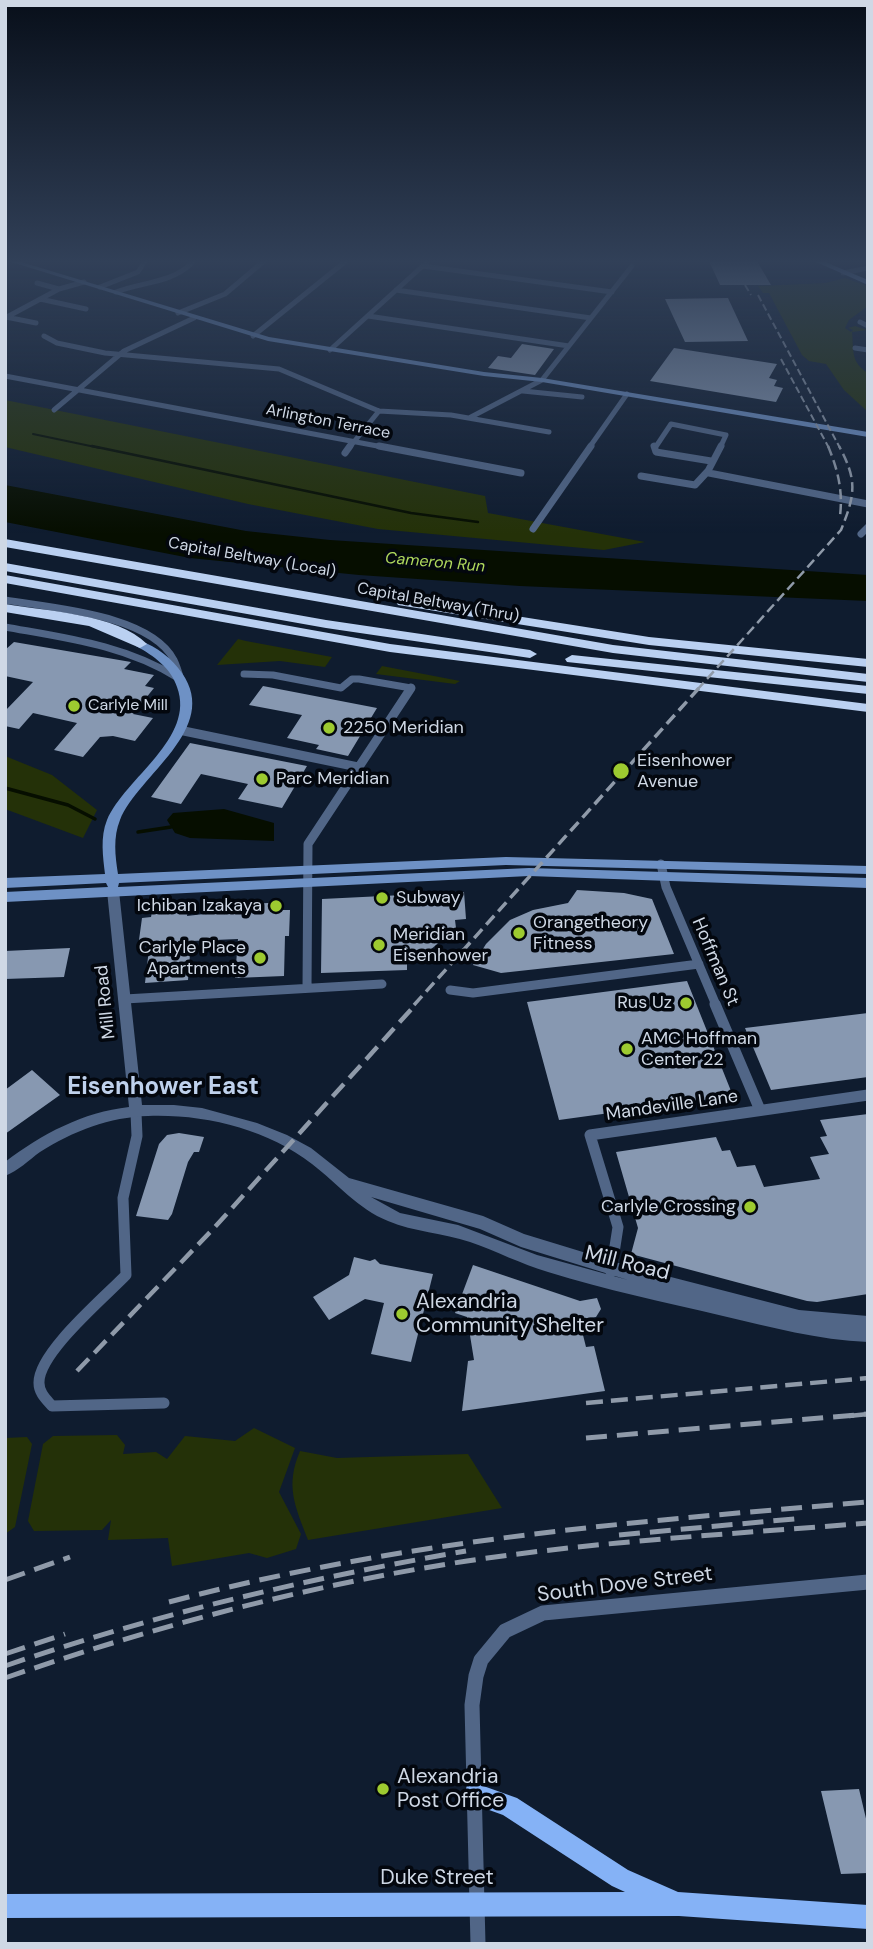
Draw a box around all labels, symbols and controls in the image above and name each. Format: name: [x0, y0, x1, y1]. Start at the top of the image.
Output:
street label: Arlington Terrace: [264, 401, 392, 443]
street label: Capital Beltway (Local): [167, 534, 337, 582]
water label: Cameron Run: [384, 549, 486, 577]
street label: Capital Beltway (Thru): [356, 579, 520, 627]
place label: Carlyle Mill: [88, 696, 168, 716]
marker: Carlyle Mill: [66, 698, 82, 714]
place label: 2250 Meridian: [343, 717, 464, 739]
marker: 2250 Meridian: [321, 720, 337, 736]
place label: Eisenhower Avenue: [637, 750, 732, 792]
marker: Eisenhower Avenue: [611, 761, 631, 781]
place label: Parc Meridian: [276, 768, 389, 790]
marker: Parc Meridian: [254, 771, 270, 787]
place label: Subway: [396, 887, 461, 909]
marker: Subway: [374, 890, 390, 906]
place label: Ichiban Izakaya: [137, 895, 262, 917]
marker: Ichiban Izakaya: [268, 898, 284, 914]
place label: Orangetheory Fitness: [533, 912, 648, 954]
street label: Hoffman St: [687, 915, 743, 1009]
place label: Meridian Eisenhower: [393, 924, 488, 967]
marker: Orangetheory Fitness: [511, 925, 527, 941]
place label: Carlyle Place Apartments: [139, 937, 246, 979]
marker: Meridian Eisenhower: [371, 937, 387, 953]
marker: Carlyle Place Apartments: [252, 950, 268, 966]
street label: Mill Road: [91, 964, 121, 1040]
place label: Rus Uz: [617, 992, 672, 1014]
marker: Rus Uz: [678, 995, 694, 1011]
place label: AMC Hoffman Center 22: [641, 1028, 757, 1070]
marker: AMC Hoffman Center 22: [619, 1041, 635, 1057]
district label: Eisenhower East: [67, 1074, 259, 1102]
street label: Mandeville Lane: [605, 1086, 739, 1126]
place label: Carlyle Crossing: [601, 1196, 736, 1218]
marker: Carlyle Crossing: [742, 1199, 758, 1215]
street label: Mill Road: [582, 1241, 672, 1287]
place label: Alexandria Community Shelter: [416, 1289, 604, 1339]
marker: Alexandria Community Shelter: [394, 1306, 410, 1322]
street label: South Dove Street: [536, 1562, 714, 1608]
place label: Alexandria Post Office: [397, 1764, 504, 1814]
marker: Alexandria Post Office: [375, 1781, 391, 1797]
street label: Duke Street: [380, 1865, 494, 1891]

